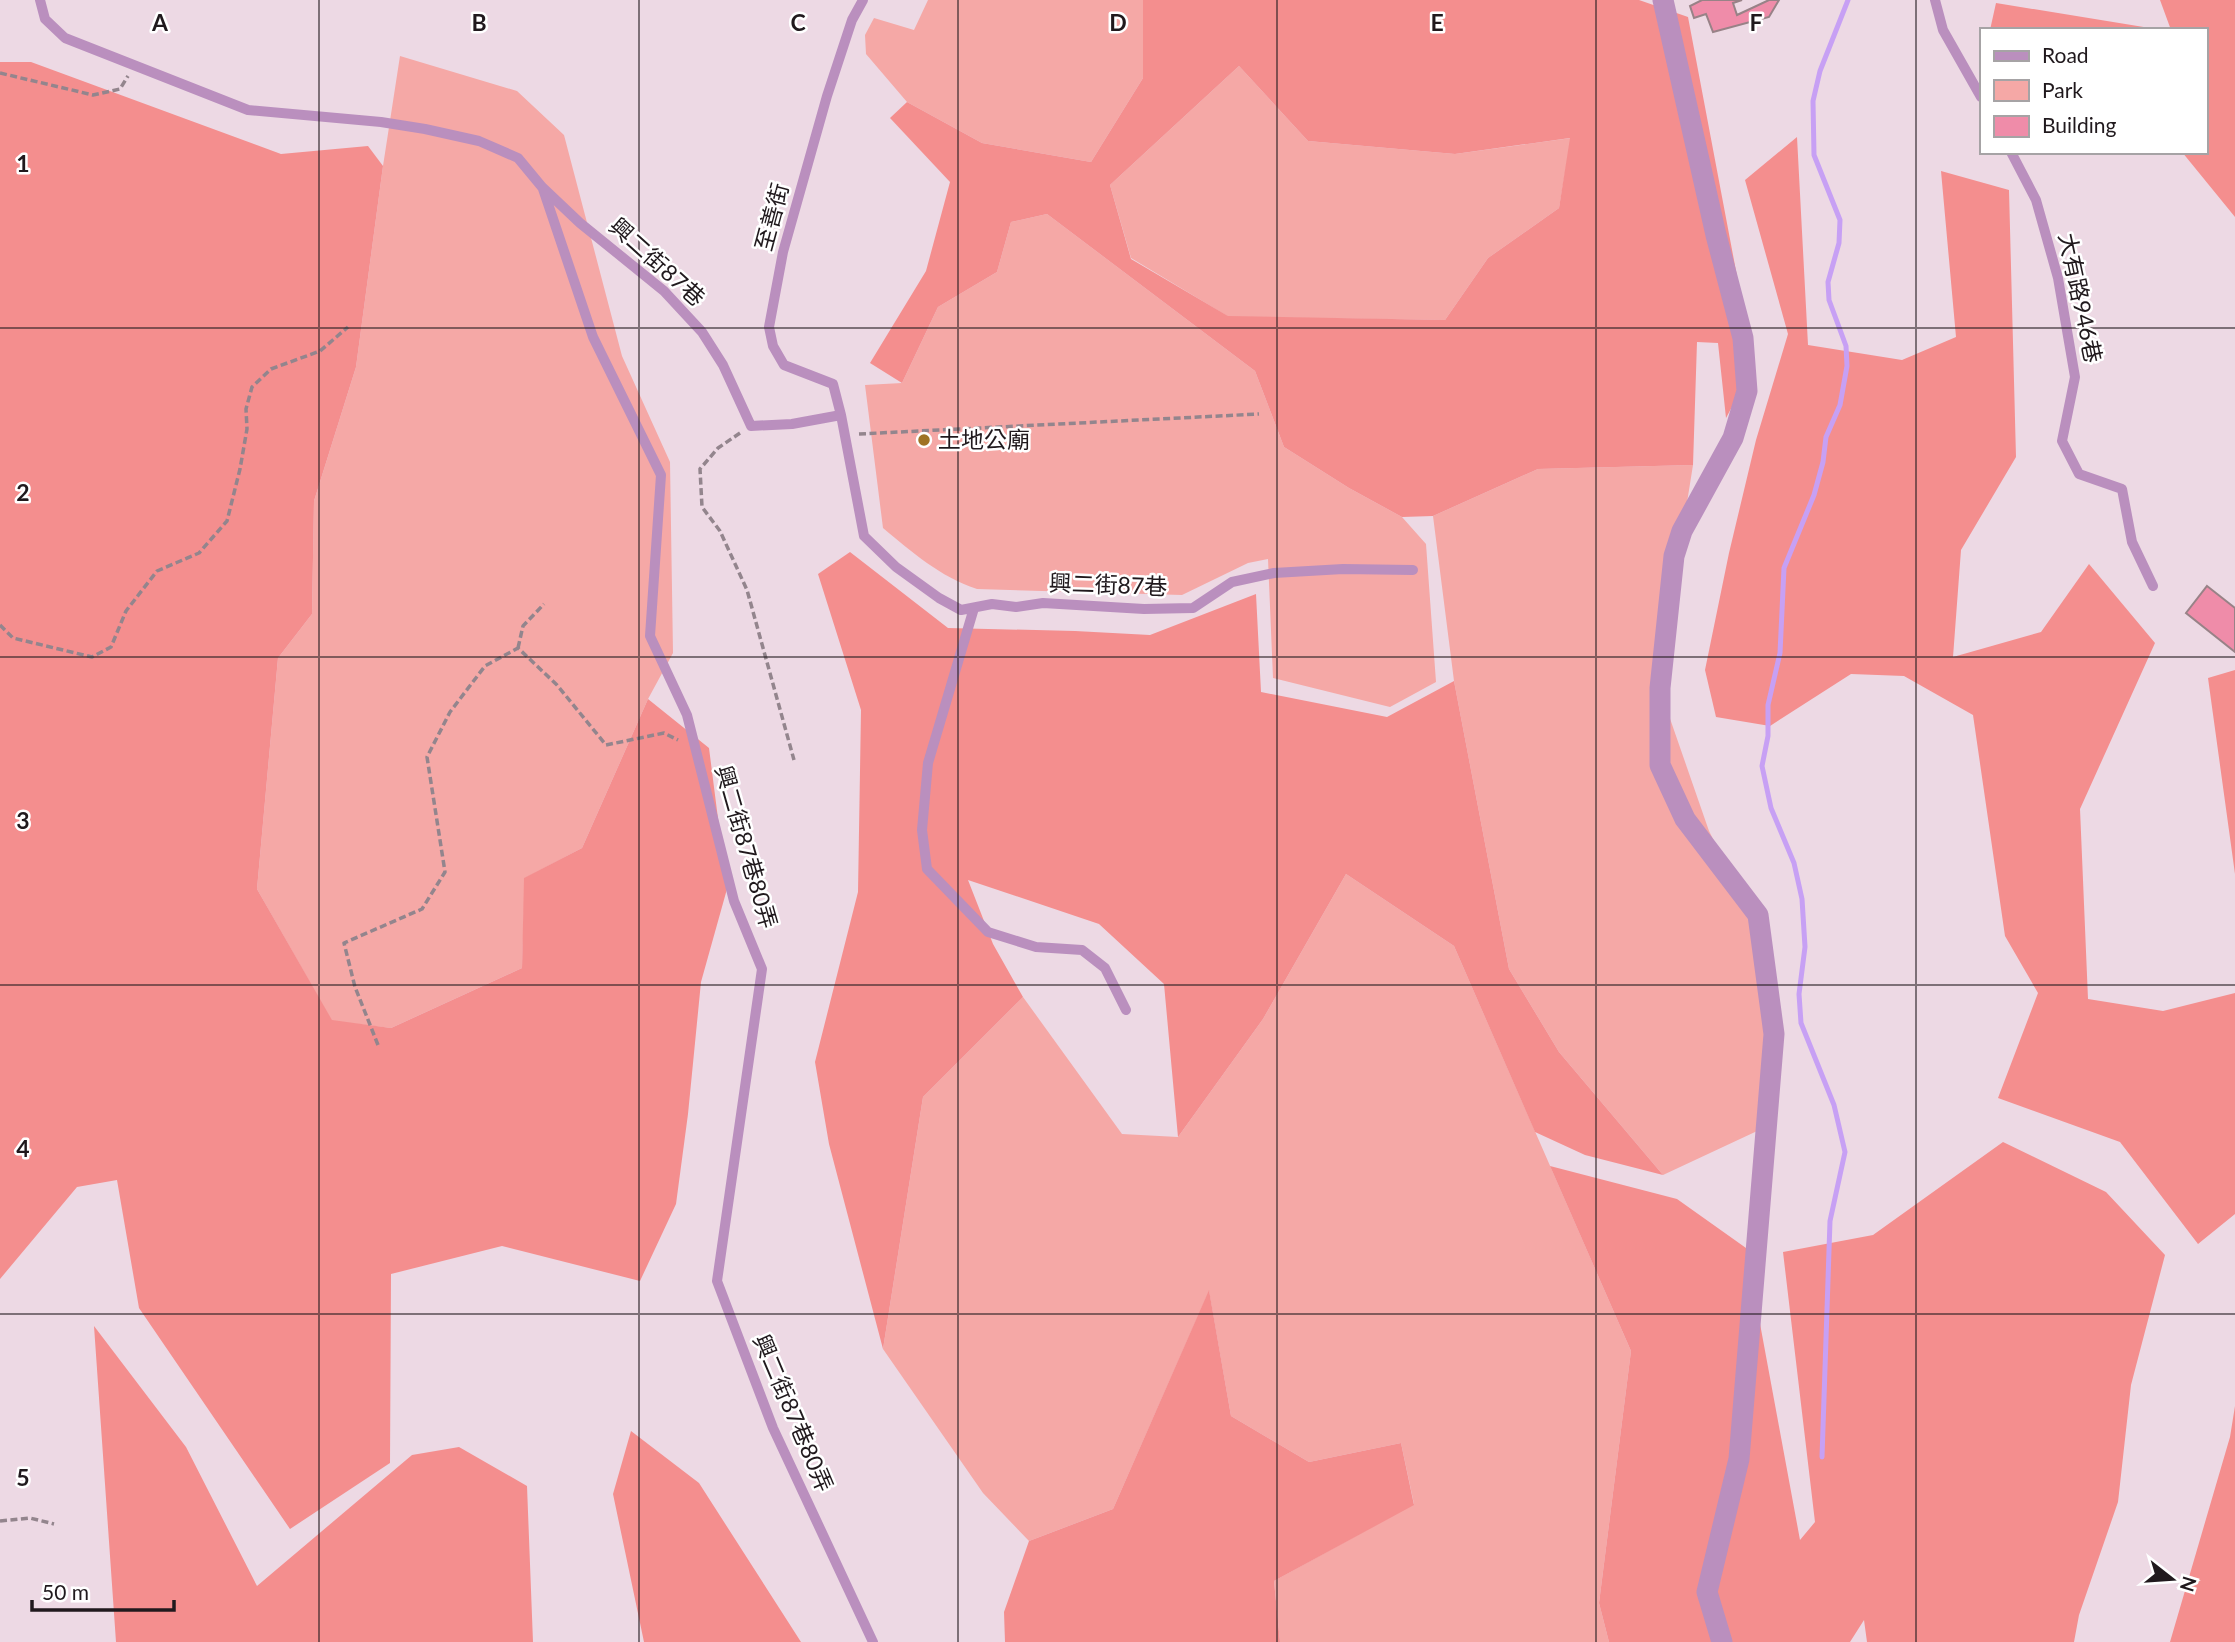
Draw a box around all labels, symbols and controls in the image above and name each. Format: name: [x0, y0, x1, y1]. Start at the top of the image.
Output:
text: A: [151, 8, 169, 36]
text: B: [471, 8, 487, 36]
text: C: [790, 8, 806, 36]
text: D: [1109, 8, 1127, 36]
text: E: [1430, 8, 1444, 36]
text: F: [1749, 8, 1763, 36]
legend: [1980, 28, 2207, 154]
text: Road: [2042, 42, 2089, 67]
text: Park: [2042, 77, 2083, 102]
text: Building: [2042, 112, 2117, 137]
text: 1: [16, 149, 30, 177]
street label: 至善街: [749, 180, 793, 254]
street label: 興二街87巷: [604, 211, 711, 311]
street label: 大有路946巷: [2054, 230, 2108, 365]
place label: 土地公廟: [938, 425, 1030, 453]
marker: 土地公廟: [916, 432, 932, 448]
text: 2: [16, 478, 30, 506]
street label: 興二街87巷: [1048, 568, 1168, 600]
street label: 興二街87巷80弄: [710, 762, 784, 932]
text: 3: [16, 806, 30, 834]
text: 4: [16, 1134, 30, 1162]
street label: 興二街87巷80弄: [748, 1330, 840, 1496]
text: 5: [16, 1463, 30, 1491]
north arrow: [2137, 1544, 2207, 1614]
scale bar: [32, 1568, 173, 1612]
text: N: [2176, 1574, 2202, 1594]
text: 50 m: [42, 1579, 89, 1604]

